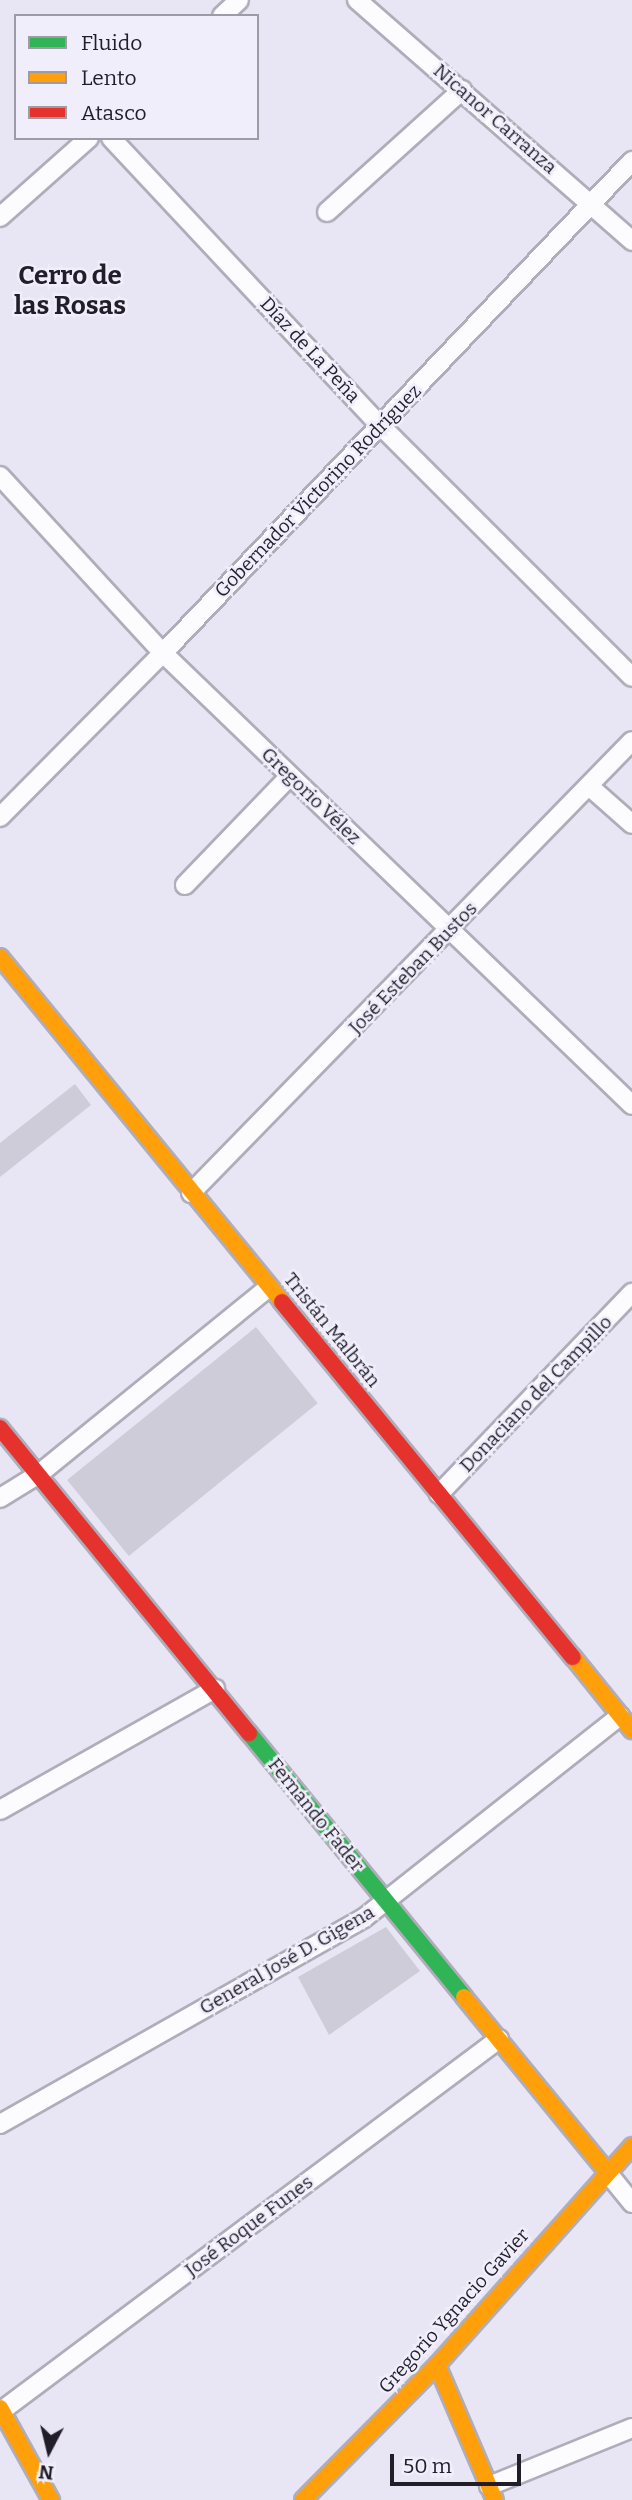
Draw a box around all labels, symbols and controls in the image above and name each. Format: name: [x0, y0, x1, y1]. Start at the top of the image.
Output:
legend: [14, 14, 259, 140]
text: Fluido: [81, 30, 142, 56]
street label: Nicanor Carranza: [429, 59, 561, 179]
text: Lento: [81, 65, 137, 91]
text: Atasco: [81, 100, 147, 126]
district label: Cerro de las Rosas: [14, 260, 126, 322]
street label: Díaz de La Peña: [255, 293, 365, 407]
street label: Gobernador Victorino Rodríguez: [210, 380, 426, 602]
street label: Gregorio Vélez: [257, 743, 365, 849]
street label: José Esteban Bustos: [344, 897, 482, 1039]
street label: Tristán Malbrán: [279, 1268, 385, 1392]
street label: Donaciano del Campillo: [455, 1311, 617, 1477]
street label: Fernando Fader: [263, 1754, 369, 1876]
street label: General José D. Gigena: [196, 1901, 378, 2019]
street label: José Roque Funes: [181, 2171, 317, 2281]
street label: Gregorio Ygnacio Gavier: [374, 2224, 534, 2398]
north arrow: [14, 2416, 84, 2486]
scale bar: [394, 2440, 525, 2484]
text: 50 m: [403, 2453, 452, 2479]
text: N: [38, 2460, 55, 2485]

